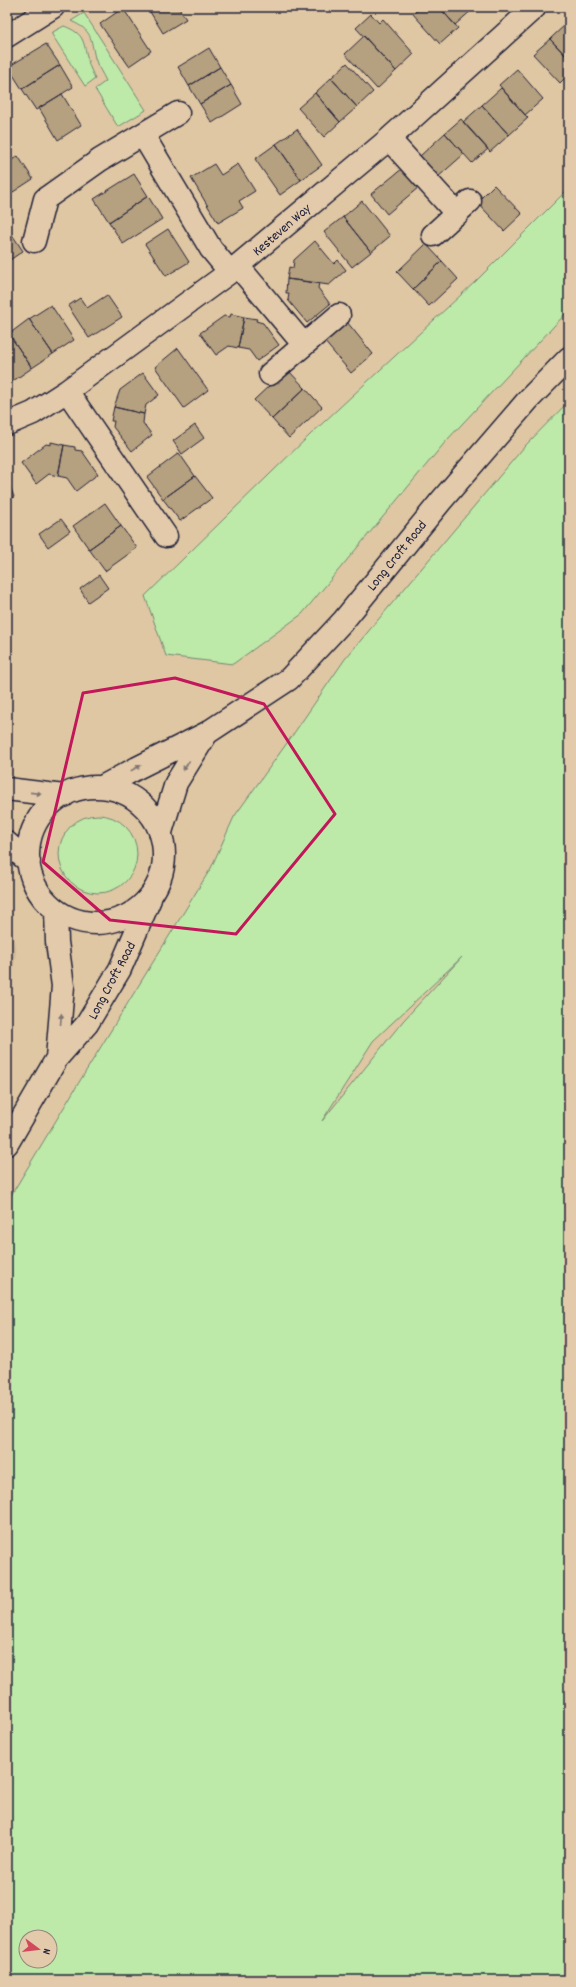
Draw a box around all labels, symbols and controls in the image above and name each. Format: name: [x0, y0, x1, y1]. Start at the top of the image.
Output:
street label: Kesteven Way: [249, 199, 316, 262]
street label: Long Croft Road: [363, 517, 432, 596]
one-way arrow: [182, 761, 190, 771]
one-way arrow: [130, 765, 142, 772]
one-way arrow: [29, 789, 42, 796]
street label: Long Croft Road: [84, 938, 142, 1023]
one-way arrow: [57, 1013, 64, 1025]
north arrow: [18, 1929, 58, 1969]
text: N: [37, 1946, 54, 1956]

